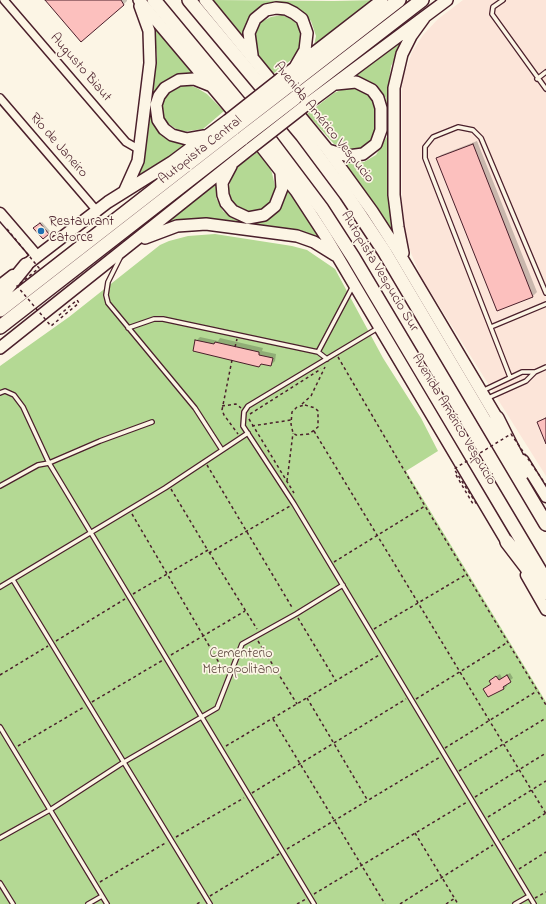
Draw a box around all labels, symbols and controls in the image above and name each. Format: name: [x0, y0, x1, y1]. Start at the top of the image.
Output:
street label: Augusto Biaut: [46, 30, 114, 106]
street label: Avenida Américo Vespucio: [269, 59, 377, 187]
street label: Río de Janeiro: [25, 110, 91, 182]
street label: Autopista Central: [156, 113, 246, 189]
street label: Autopista Vespucio Sur: [336, 209, 422, 335]
place label: Restaurant Catorce: [49, 215, 114, 248]
marker: Restaurant Catorce: [36, 226, 46, 236]
street label: Avenida Américo Vespucio: [407, 351, 499, 489]
park label: Cementerio Metropolitano: [203, 647, 279, 680]

